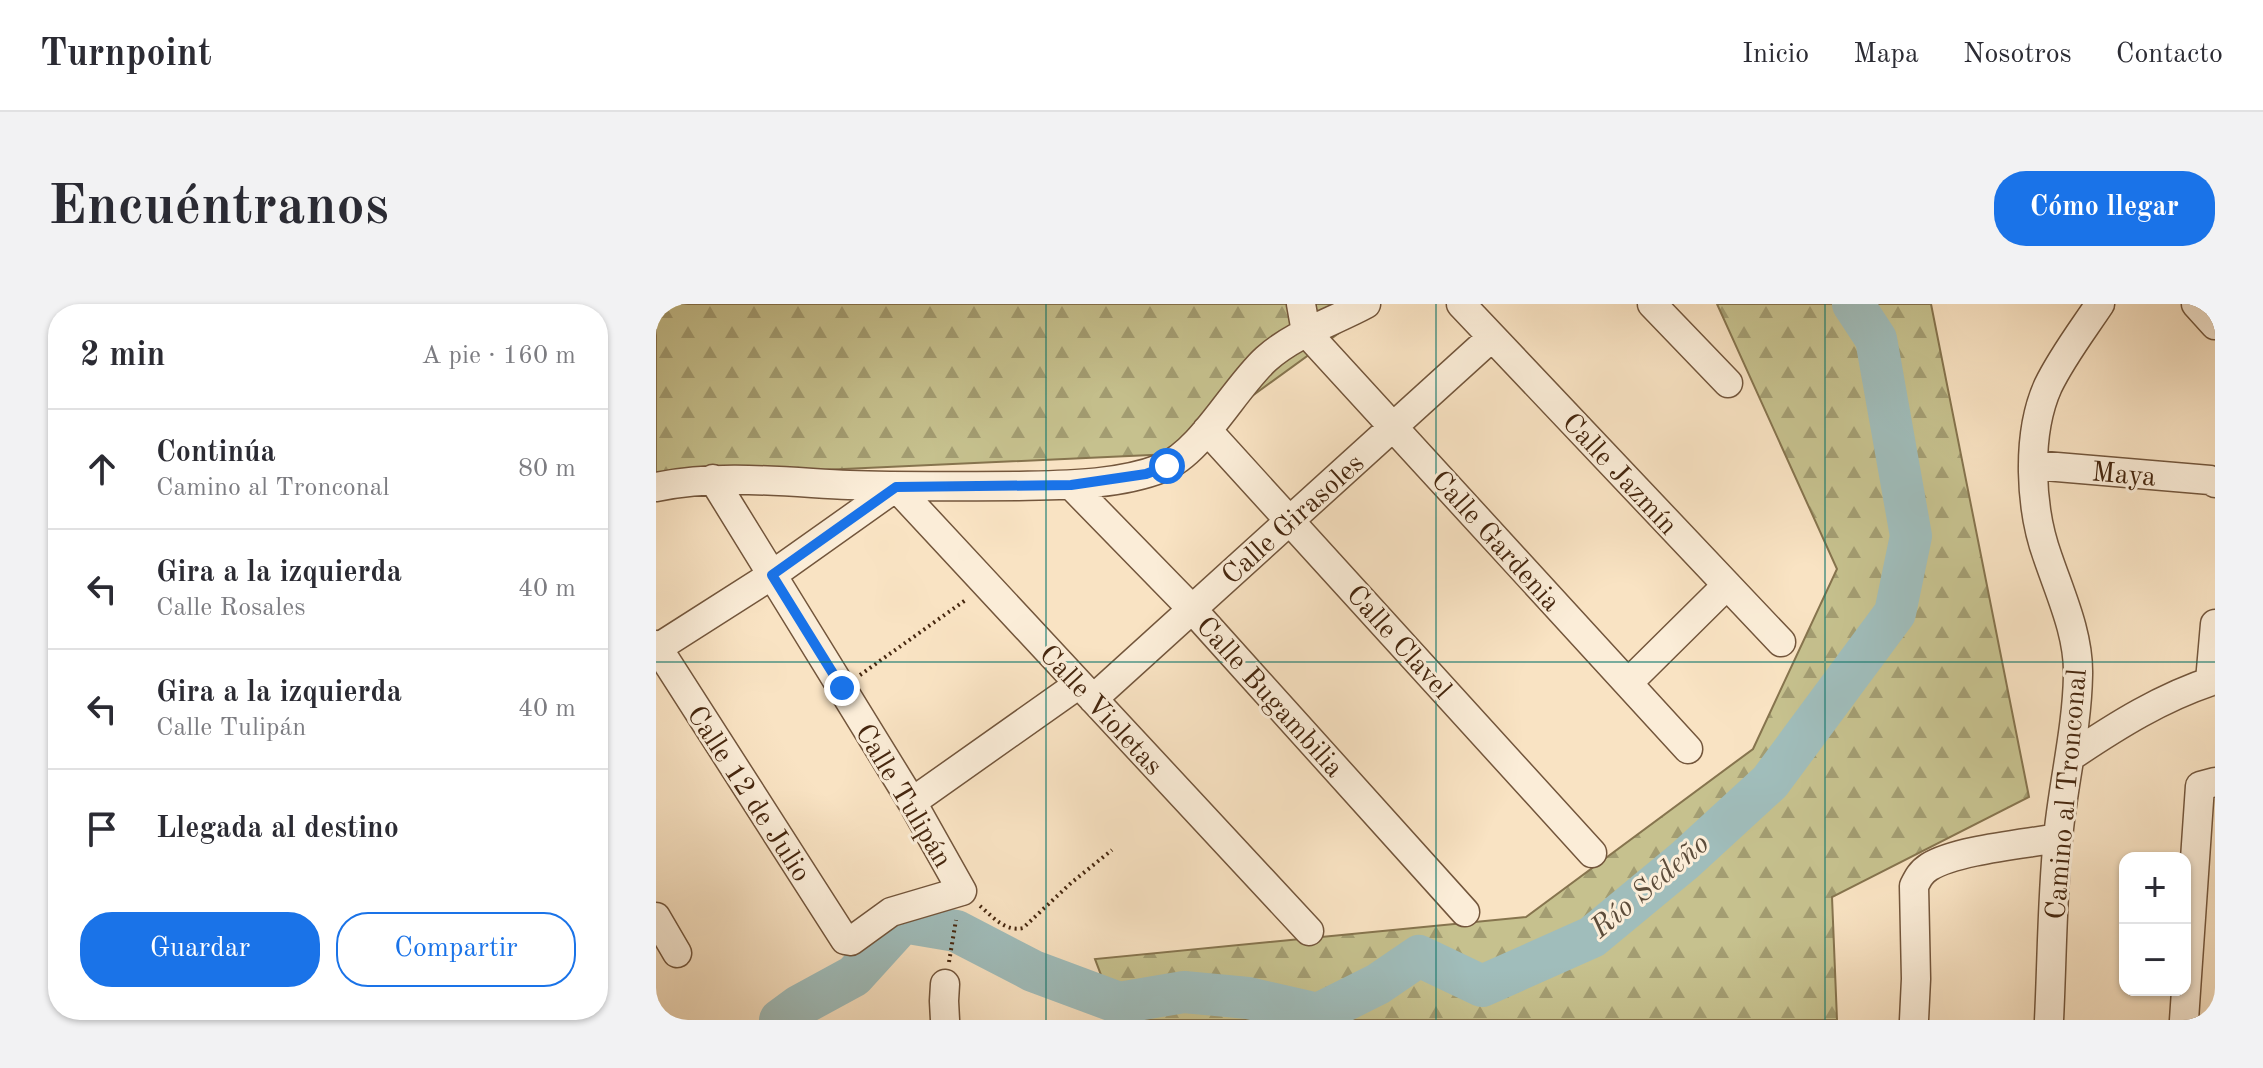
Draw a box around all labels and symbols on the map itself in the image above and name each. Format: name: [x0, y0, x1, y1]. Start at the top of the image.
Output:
street label: Calle Jazmín: [1556, 409, 1682, 541]
route start: [1149, 448, 1185, 484]
street label: Calle Girasoles: [1218, 450, 1370, 591]
street label: Maya: [2090, 459, 2157, 493]
street label: Calle Gardenia: [1425, 467, 1565, 618]
street label: Calle Clavel: [1340, 581, 1456, 705]
street label: Calle Bugambilia: [1190, 613, 1348, 784]
street label: Calle Violetas: [1033, 641, 1167, 781]
street label: Camino al Tronconal: [2043, 668, 2093, 921]
route end: [824, 670, 860, 706]
street label: Calle 12 de Julio: [680, 702, 815, 887]
street label: Calle Tulipán: [849, 720, 956, 873]
water label: Río Sedeño: [1585, 829, 1715, 945]

